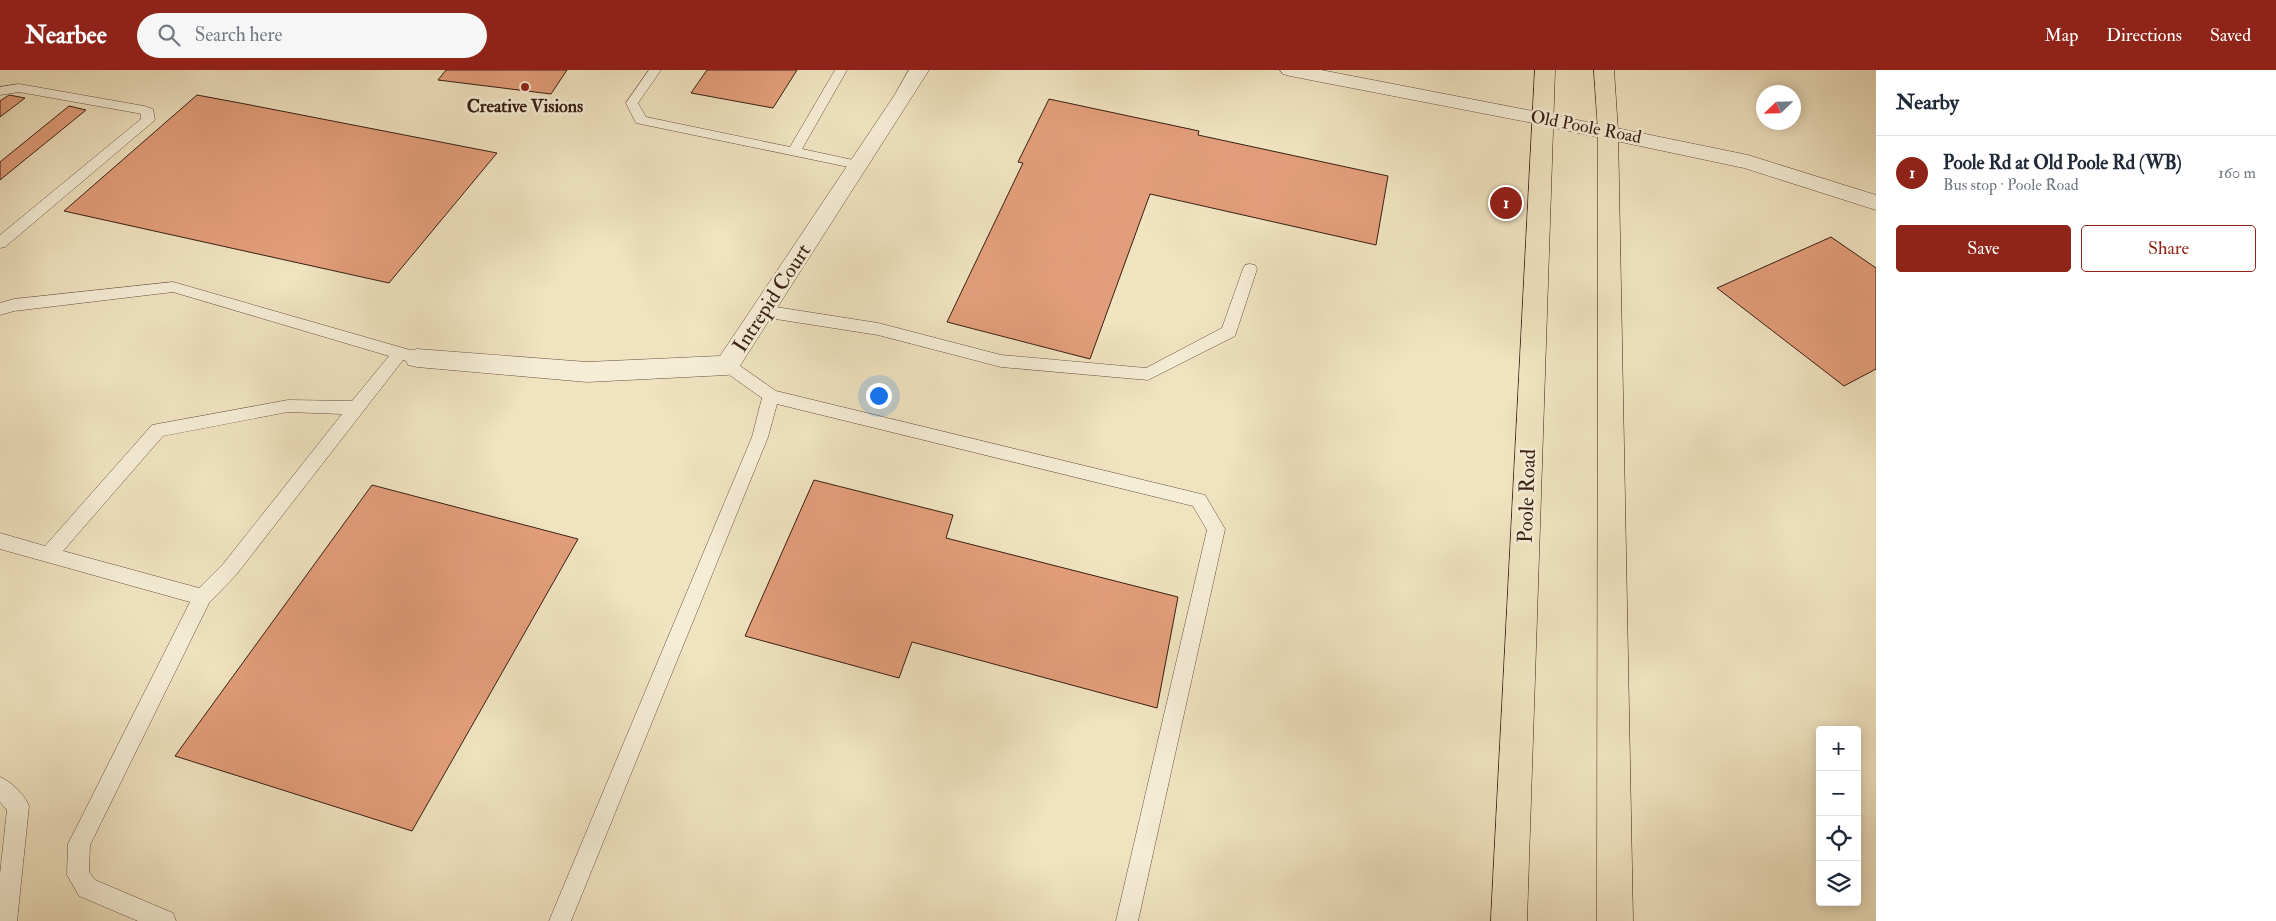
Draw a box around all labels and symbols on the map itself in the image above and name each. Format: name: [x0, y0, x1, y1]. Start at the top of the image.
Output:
marker: Creative Visions: [519, 81, 531, 93]
north arrow: [1756, 85, 1801, 130]
place label: Creative Visions: [467, 95, 583, 118]
street label: Old Poole Road: [1529, 105, 1644, 149]
pin: 1: [1490, 184, 1522, 222]
street label: Intrepid Court: [727, 238, 817, 357]
your location: [866, 383, 892, 409]
street label: Poole Road: [1512, 448, 1542, 544]

